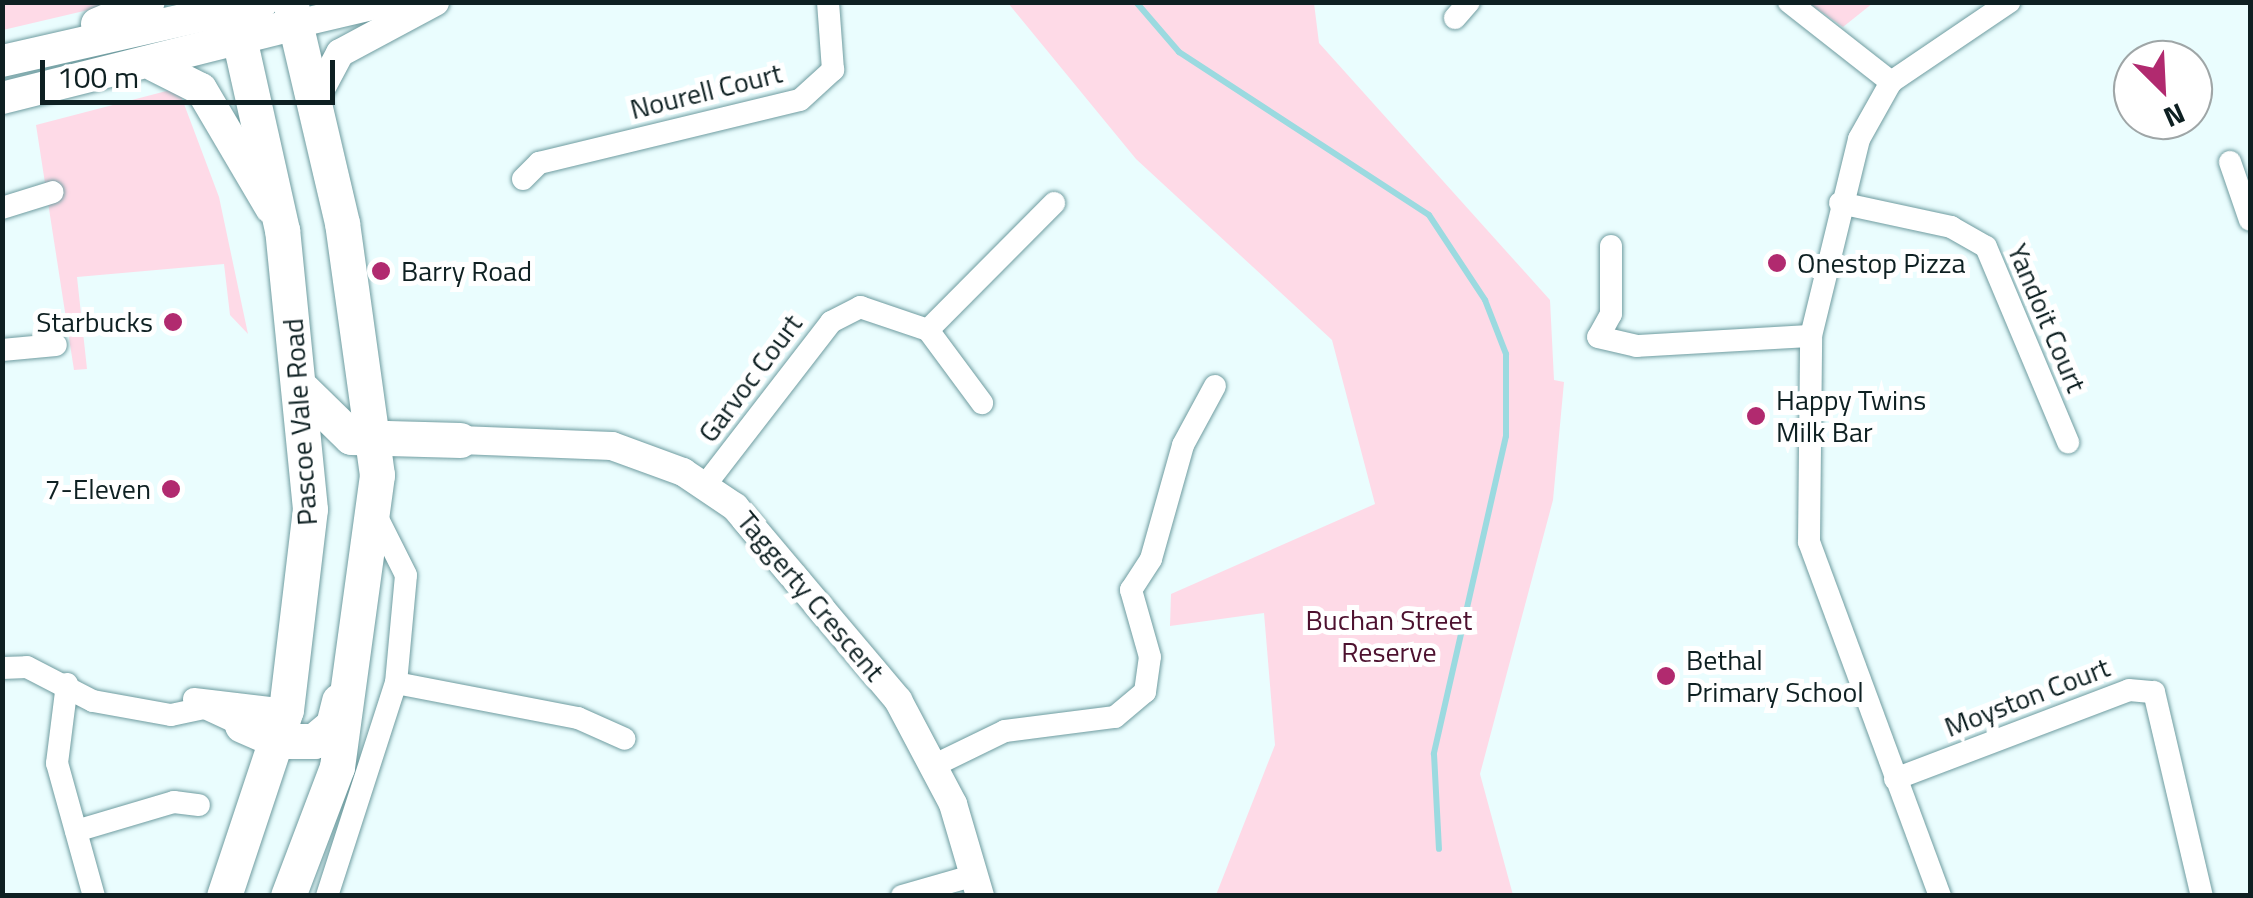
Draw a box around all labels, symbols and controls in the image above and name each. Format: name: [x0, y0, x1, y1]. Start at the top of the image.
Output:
scale bar: [45, 40, 340, 102]
north arrow: [2113, 40, 2213, 140]
text: 100 m: [57, 54, 139, 100]
street label: Nourell Court: [627, 56, 785, 126]
text: N: [2157, 92, 2192, 140]
street label: Yandoit Court: [2001, 239, 2093, 397]
place label: Onestop Pizza: [1797, 246, 1965, 280]
marker: Onestop Pizza: [1766, 252, 1788, 274]
place label: Barry Road: [401, 254, 532, 288]
marker: Barry Road: [370, 260, 392, 282]
place label: Starbucks: [36, 305, 153, 339]
street label: Garvoc Court: [691, 307, 809, 449]
marker: Starbucks: [162, 311, 184, 333]
street label: Pascoe Vale Road: [276, 317, 324, 527]
place label: Happy Twins Milk Bar: [1776, 383, 1926, 449]
marker: Happy Twins Milk Bar: [1745, 405, 1767, 427]
place label: 7-Eleven: [45, 472, 151, 506]
marker: 7-Eleven: [160, 478, 182, 500]
street label: Taggerty Crescent: [730, 504, 892, 688]
park label: Buchan Street Reserve: [1306, 603, 1472, 669]
place label: Bethal Primary School: [1686, 643, 1864, 709]
street label: Moyston Court: [1940, 650, 2114, 744]
marker: Bethal Primary School: [1655, 665, 1677, 687]

